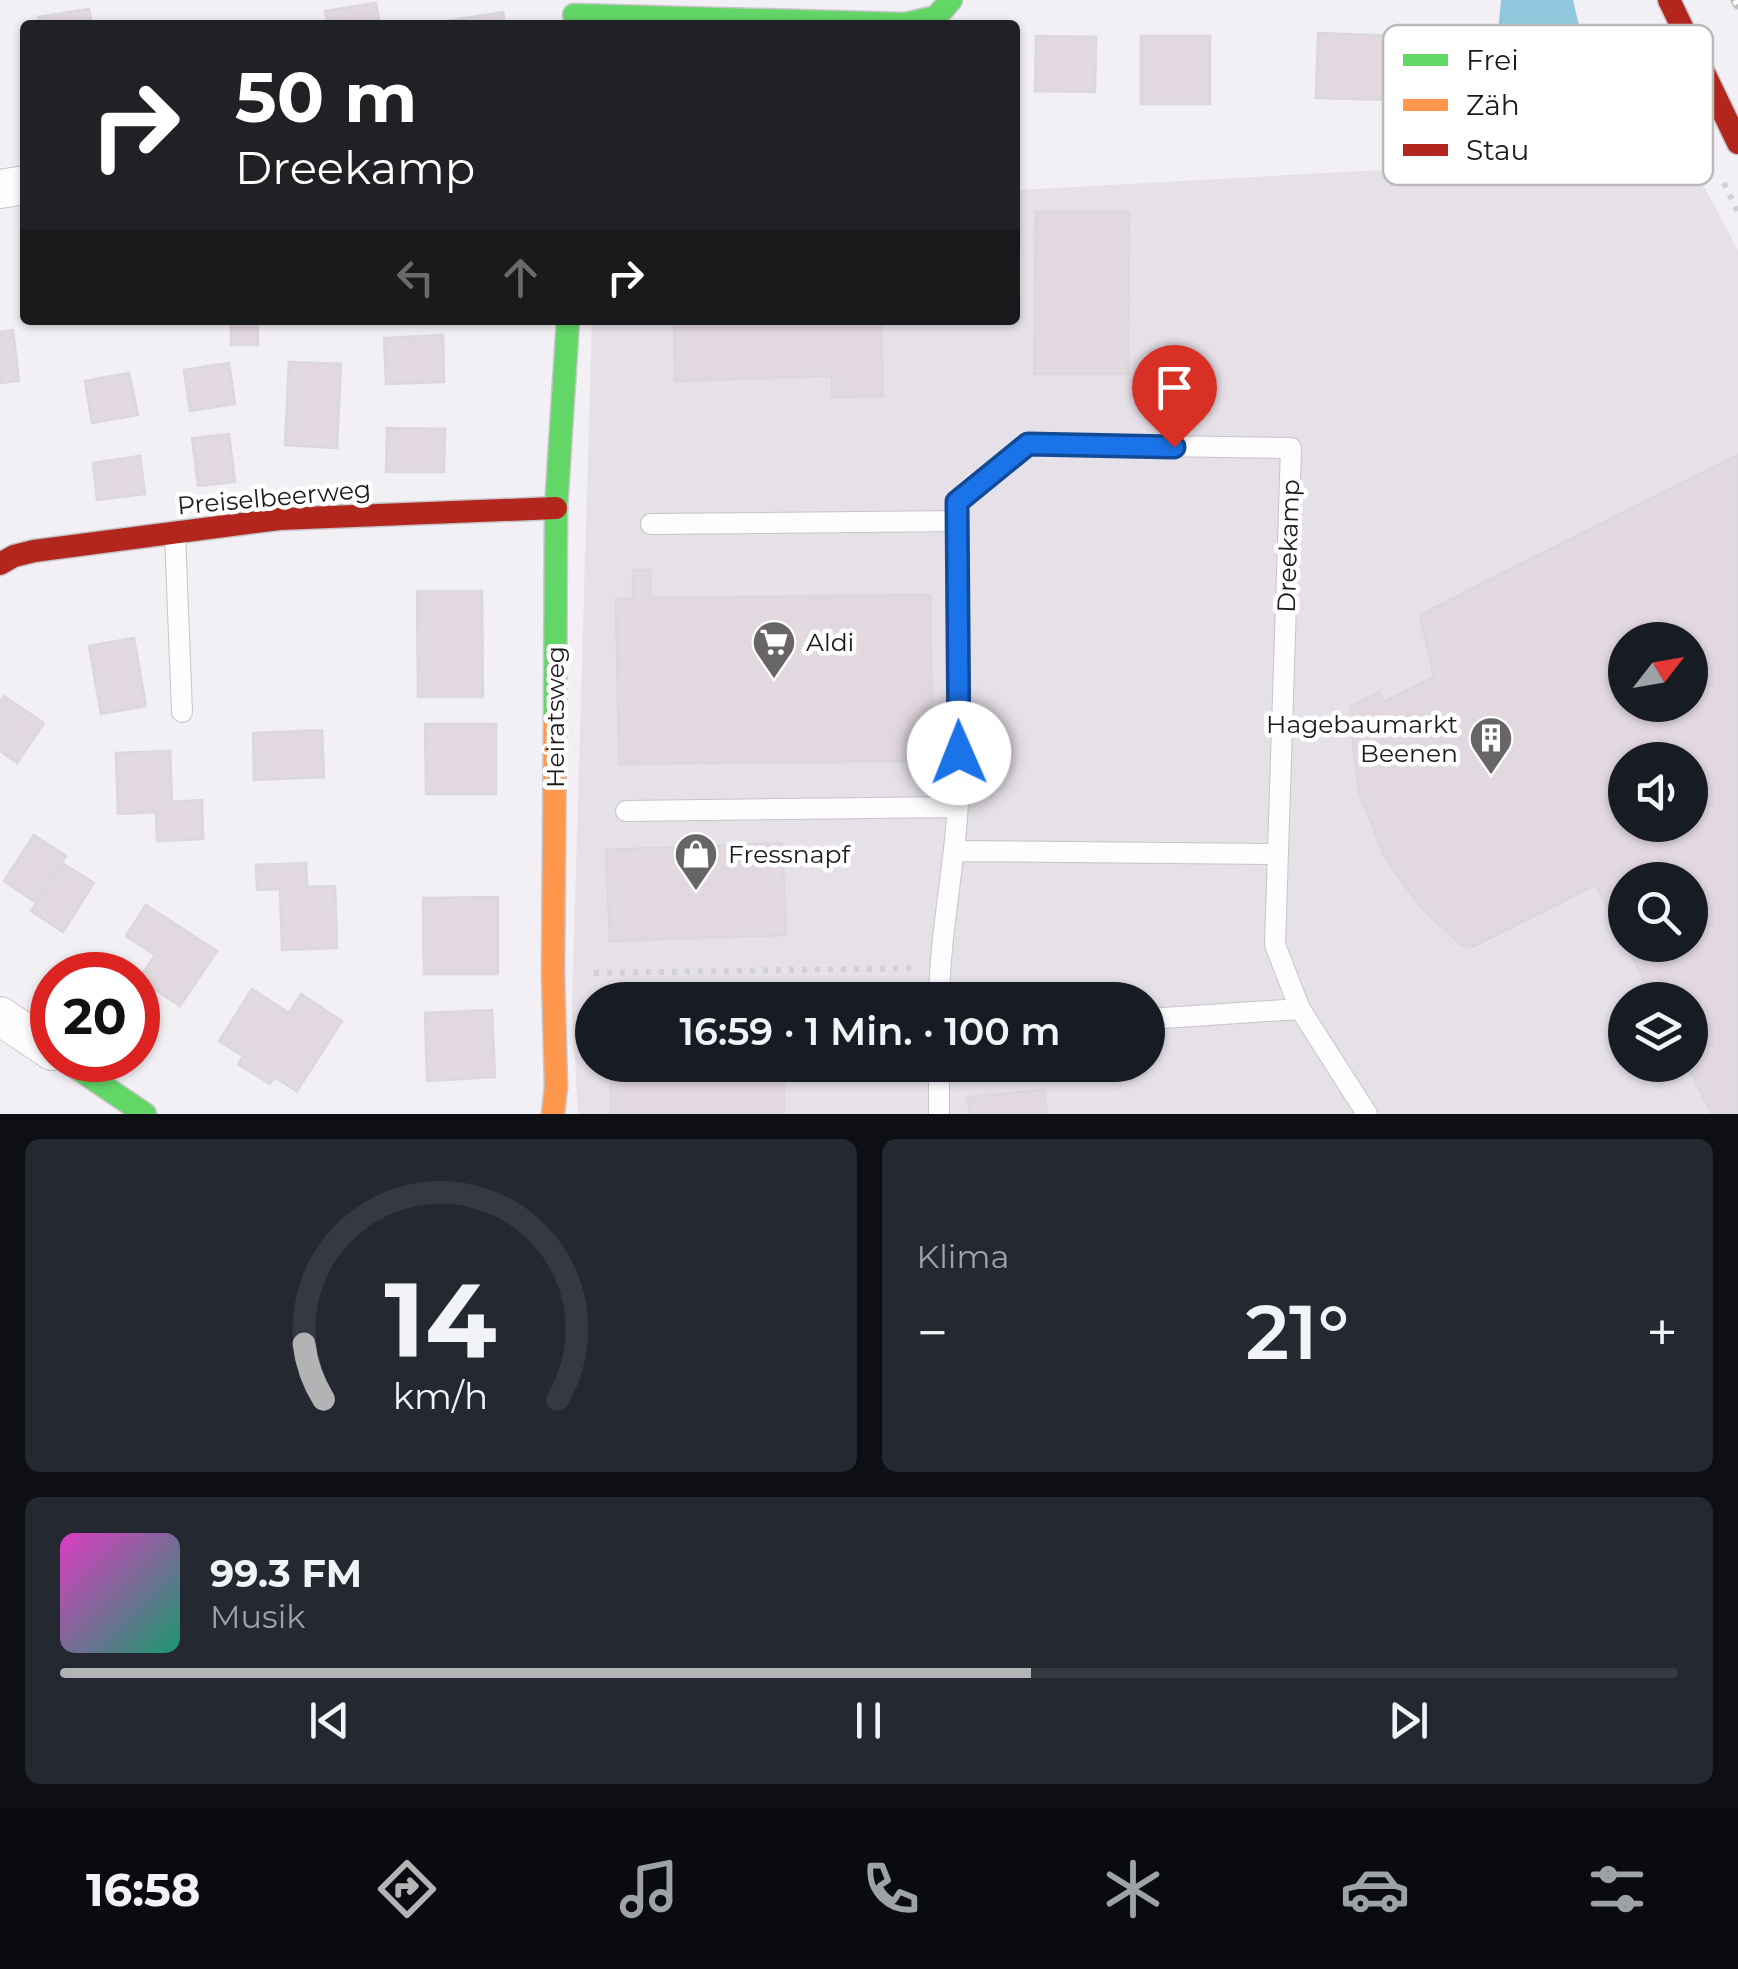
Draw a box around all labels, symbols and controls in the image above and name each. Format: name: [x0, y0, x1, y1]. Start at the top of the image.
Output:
legend: [1383, 25, 1713, 185]
text: Frei: [1466, 43, 1519, 77]
text: 50 m: [235, 54, 417, 140]
icon: right: [70, 60, 200, 190]
text: Zäh: [1466, 88, 1520, 122]
text: Stau: [1466, 133, 1529, 167]
text: Dreekamp: [235, 140, 475, 195]
icon: left: [388, 250, 443, 305]
icon: ahead: [493, 250, 548, 305]
icon: right: [598, 250, 653, 305]
pin: [1132, 345, 1217, 448]
icon: arrive: [1147, 360, 1202, 415]
street label: Preiselbeerweg: [176, 474, 372, 520]
street label: Dreekamp: [1271, 479, 1305, 613]
supermarket icon: Aldi: [751, 619, 797, 680]
north arrow: [1608, 622, 1708, 722]
map controls: [1608, 622, 1708, 1082]
place label: Aldi: [806, 627, 854, 657]
street label: Heiratsweg: [540, 646, 570, 788]
position arrow: [907, 701, 1011, 805]
place label: Hagebaumarkt Beenen: [1266, 709, 1458, 768]
building icon: Hagebaumarkt Beenen: [1468, 715, 1514, 776]
button: sound: [1608, 742, 1708, 842]
shop icon: Fressnapf: [673, 831, 719, 892]
place label: Fressnapf: [728, 839, 851, 869]
button: search: [1608, 862, 1708, 962]
speed limit sign: 20: [30, 952, 160, 1082]
button: layers: [1608, 982, 1708, 1082]
text: 16:59 · 1 Min. · 100 m: [680, 1008, 1060, 1055]
text: Klima: [917, 1237, 1009, 1276]
text: 14: [385, 1256, 497, 1383]
text: 21°: [1245, 1286, 1349, 1378]
text: −: [917, 1299, 948, 1366]
text: +: [1646, 1299, 1678, 1366]
text: km/h: [393, 1374, 488, 1418]
text: 99.3 FM: [210, 1550, 362, 1597]
text: Musik: [210, 1597, 305, 1636]
icon: previous: [302, 1693, 357, 1748]
icon: pause: [841, 1693, 896, 1748]
icon: next: [1381, 1693, 1436, 1748]
icon: directions: [372, 1854, 442, 1924]
icon: music: [614, 1854, 684, 1924]
icon: phone: [856, 1854, 926, 1924]
icon: climate: [1098, 1854, 1168, 1924]
icon: car: [1340, 1854, 1410, 1924]
icon: filters: [1582, 1854, 1652, 1924]
text: 16:58: [86, 1862, 201, 1917]

